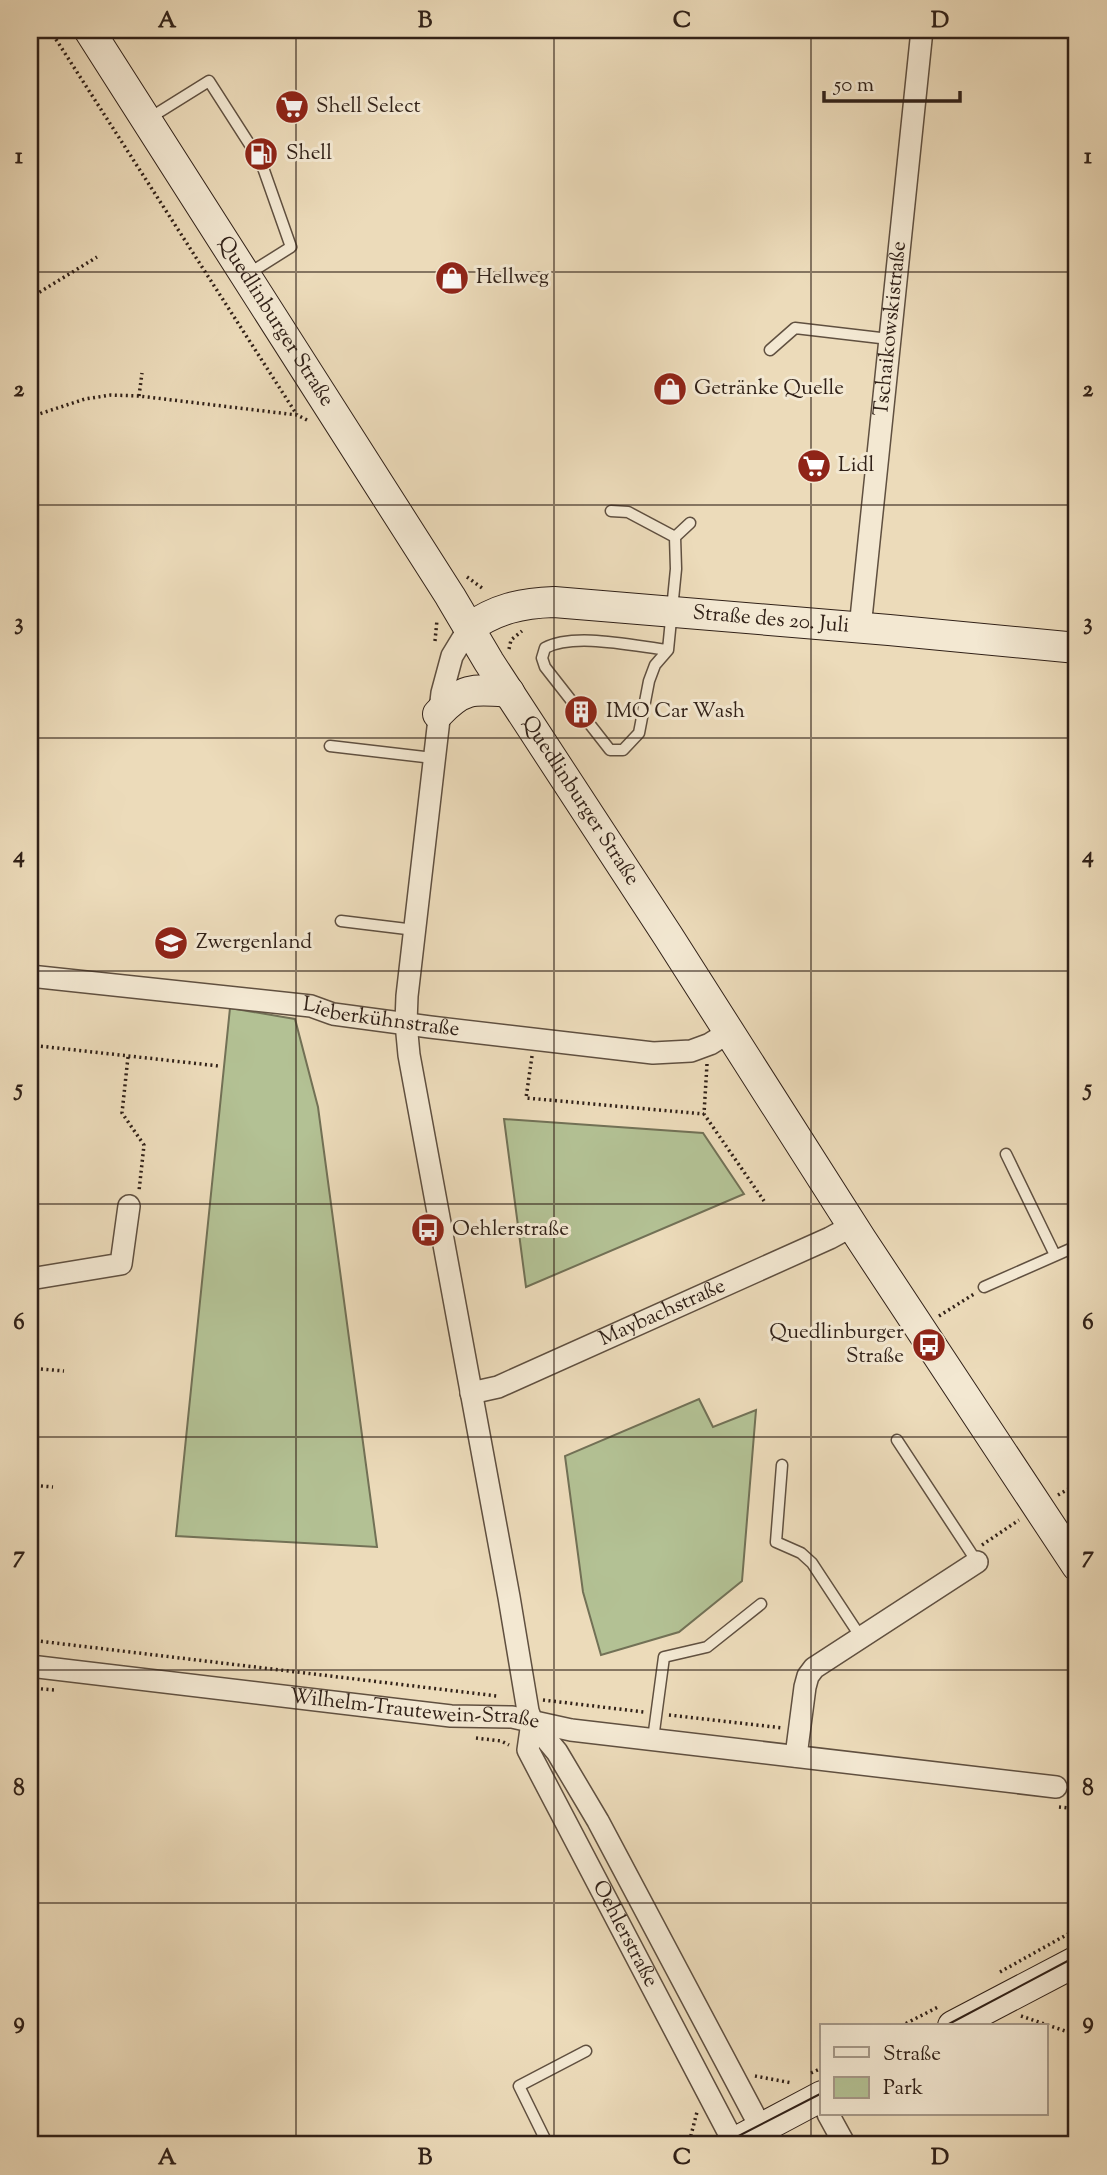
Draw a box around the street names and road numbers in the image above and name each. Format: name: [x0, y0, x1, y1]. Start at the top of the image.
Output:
street label: Quedlinburger Straße: [209, 230, 341, 413]
street label: Tschaikowskistraße: [867, 240, 915, 418]
street label: Straße des 20. Juli: [691, 599, 850, 642]
street label: Quedlinburger Straße: [513, 710, 646, 892]
street label: Lieberkühnstraße: [301, 990, 461, 1045]
street label: Maybachstraße: [595, 1272, 730, 1355]
street label: Wilhelm-Trautewein-Straße: [288, 1682, 542, 1738]
street label: Oehlerstraße: [584, 1875, 665, 1993]

